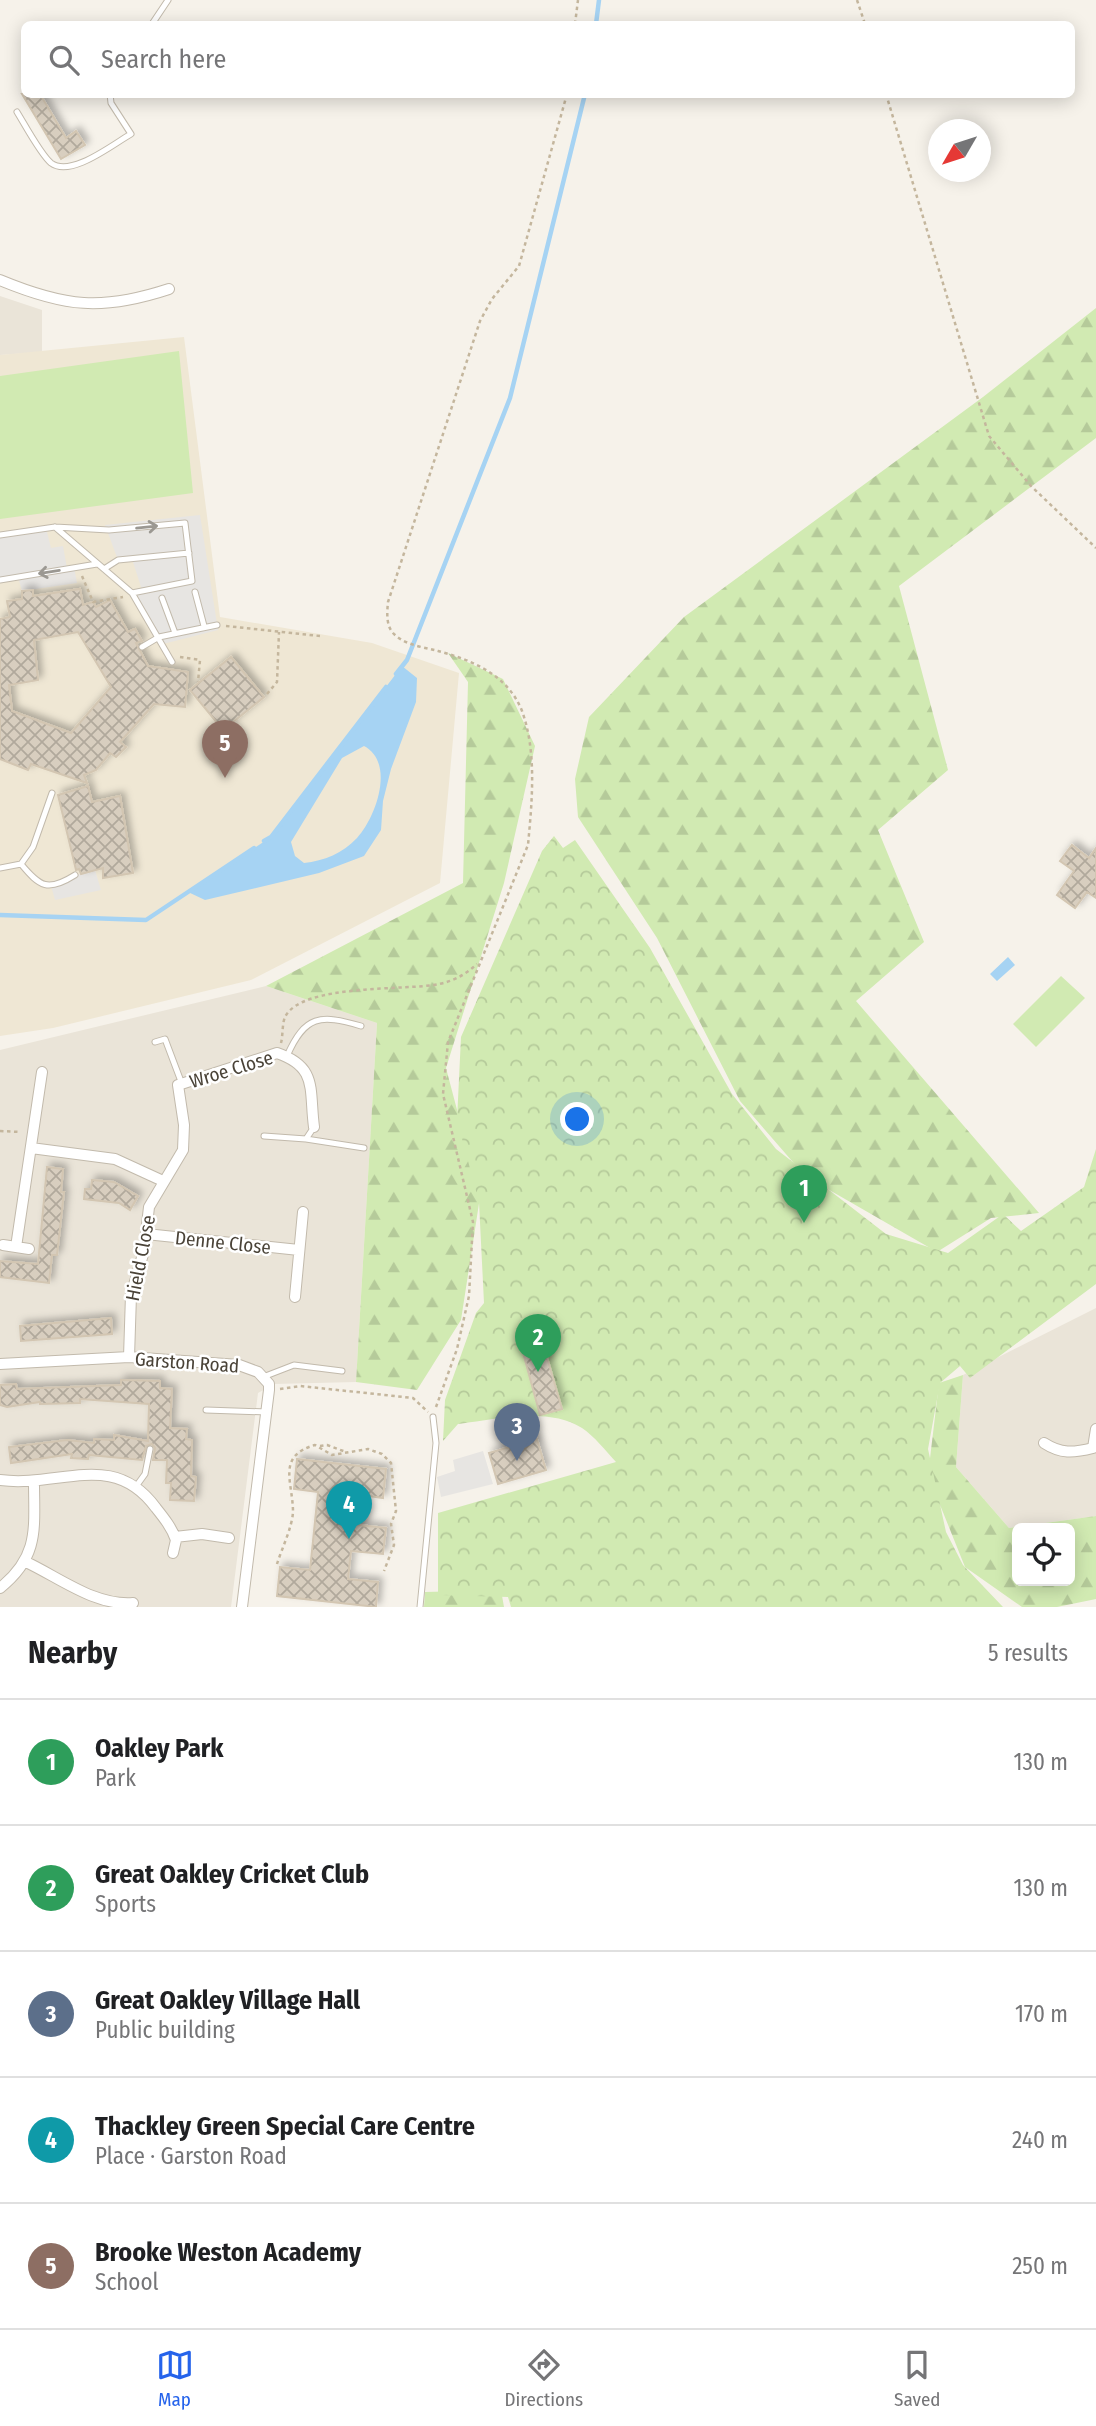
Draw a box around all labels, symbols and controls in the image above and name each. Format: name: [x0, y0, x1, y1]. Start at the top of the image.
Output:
search box: [21, 21, 1075, 98]
icon: search: [45, 41, 83, 79]
text: Search here: [101, 44, 226, 75]
north arrow: [928, 119, 991, 182]
one-way arrow: [135, 520, 158, 533]
one-way arrow: [38, 566, 61, 579]
pin: 5: [202, 720, 248, 778]
street label: Wroe Close: [187, 1046, 276, 1093]
your location: [560, 1102, 594, 1136]
pin: 1: [781, 1165, 827, 1223]
street label: Hield Close: [121, 1213, 160, 1303]
street label: Denne Close: [174, 1226, 272, 1259]
pin: 2: [515, 1314, 561, 1372]
street label: Garston Road: [134, 1347, 240, 1378]
pin: 3: [494, 1403, 540, 1461]
pin: 4: [326, 1481, 372, 1539]
map controls: [1012, 1523, 1075, 1586]
button: locate: [1012, 1523, 1075, 1586]
text: Nearby: [28, 1635, 117, 1671]
text: 5 results: [988, 1639, 1068, 1667]
text: Oakley Park: [95, 1733, 224, 1764]
text: 1: [46, 1748, 56, 1776]
text: 130 m: [1014, 1748, 1068, 1776]
text: Park: [95, 1764, 136, 1792]
text: Great Oakley Cricket Club: [95, 1859, 369, 1890]
text: 2: [46, 1874, 56, 1902]
text: 130 m: [1014, 1874, 1068, 1902]
text: Sports: [95, 1890, 156, 1918]
text: Great Oakley Village Hall: [95, 1985, 360, 2016]
text: 3: [46, 2000, 56, 2028]
text: 170 m: [1015, 2000, 1068, 2028]
text: Public building: [95, 2016, 235, 2044]
text: Thackley Green Special Care Centre: [95, 2111, 475, 2142]
text: 4: [45, 2126, 57, 2154]
text: 240 m: [1012, 2126, 1068, 2154]
text: Place · Garston Road: [95, 2142, 287, 2170]
text: Brooke Weston Academy: [95, 2237, 361, 2268]
text: 5: [45, 2252, 57, 2280]
text: 250 m: [1012, 2252, 1068, 2280]
text: School: [95, 2268, 159, 2296]
tab: Map: [156, 2346, 194, 2411]
tab: Directions: [505, 2346, 583, 2411]
tab: Saved: [894, 2346, 940, 2411]

